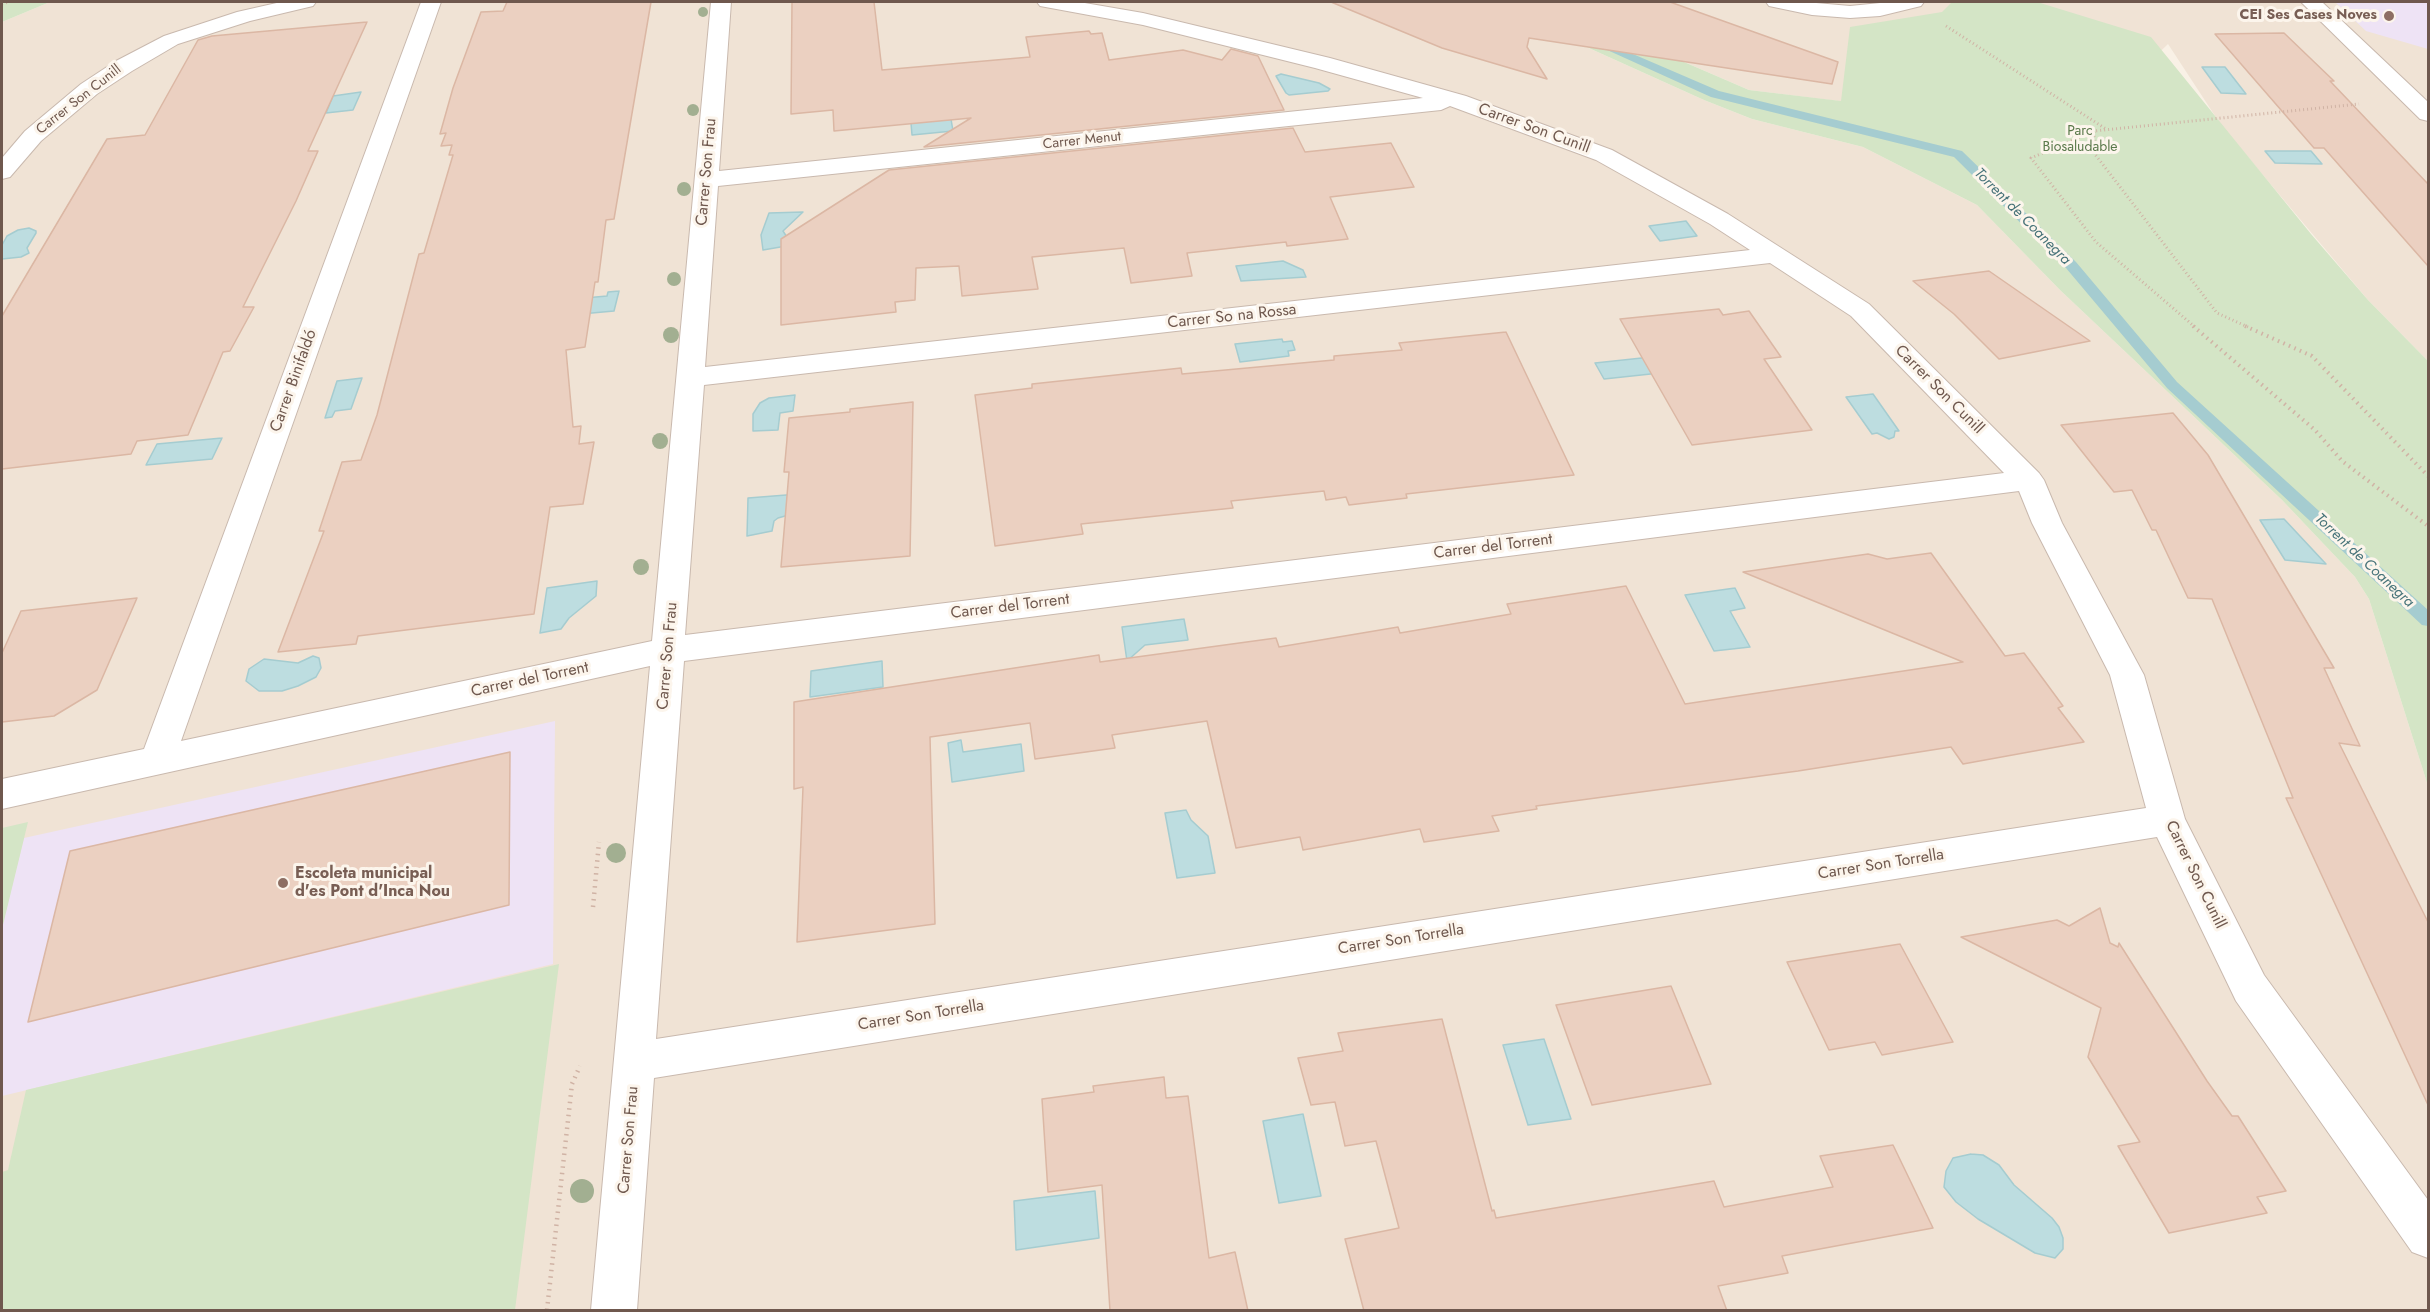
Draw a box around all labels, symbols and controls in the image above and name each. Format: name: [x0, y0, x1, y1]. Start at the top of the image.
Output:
place label: CEI Ses Cases Noves: [2240, 8, 2377, 24]
marker: CEI Ses Cases Noves: [2382, 9, 2396, 23]
street label: Carrer Son Cunill: [33, 62, 125, 138]
street label: Carrer Son Cunill: [1475, 100, 1593, 158]
street label: Carrer Son Frau: [693, 117, 721, 227]
park label: Parc Biosaludable: [2042, 124, 2118, 156]
street label: Carrer Menut: [1042, 129, 1122, 153]
water label: Torrent de Coanegra: [1970, 165, 2074, 269]
street label: Carrer So na Rossa: [1167, 301, 1297, 333]
street label: Carrer Binifaldó: [267, 327, 321, 435]
street label: Carrer Son Cunill: [1891, 342, 1987, 438]
water label: Torrent de Coanegra: [2311, 510, 2417, 612]
street label: Carrer del Torrent: [1432, 530, 1554, 564]
street label: Carrer del Torrent: [949, 590, 1071, 624]
street label: Carrer Son Frau: [654, 601, 682, 711]
street label: Carrer del Torrent: [470, 658, 590, 702]
street label: Carrer Son Cunill: [2161, 818, 2229, 932]
street label: Carrer Son Torrella: [1817, 846, 1945, 884]
place label: Escoleta municipal d'es Pont d'Inca Nou: [295, 864, 450, 902]
marker: Escoleta municipal d'es Pont d'Inca Nou: [276, 876, 290, 890]
street label: Carrer Son Torrella: [1337, 921, 1465, 959]
street label: Carrer Son Torrella: [857, 997, 985, 1035]
street label: Carrer Son Frau: [615, 1085, 643, 1195]

